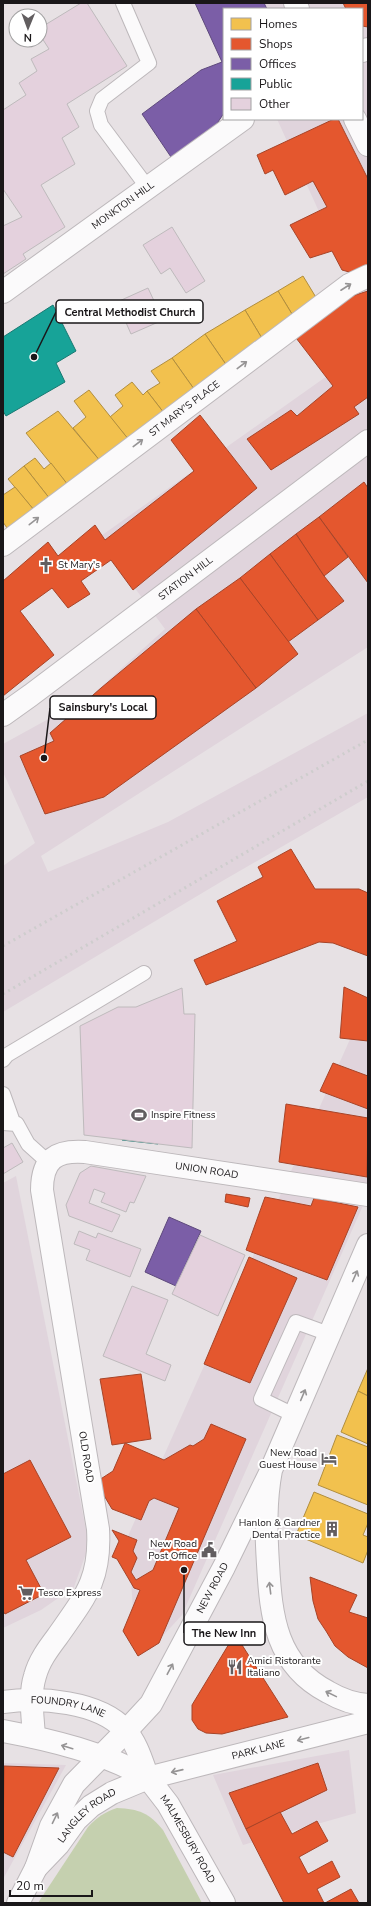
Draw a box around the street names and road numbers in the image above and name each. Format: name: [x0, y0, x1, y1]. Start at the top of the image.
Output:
street label: MONKTON HILL: [89, 178, 158, 233]
street label: ST MARY'S PLACE: [146, 377, 223, 440]
street label: STATION HILL: [155, 553, 216, 604]
street label: UNION ROAD: [174, 1159, 239, 1182]
street label: OLD ROAD: [75, 1430, 97, 1484]
street label: NEW ROAD: [194, 1560, 232, 1616]
street label: FOUNDRY LANE: [31, 1693, 108, 1721]
street label: PARK LANE: [230, 1736, 286, 1763]
street label: LANGLEY ROAD: [55, 1785, 118, 1846]
street label: MALMESBURY ROAD: [157, 1792, 218, 1886]

